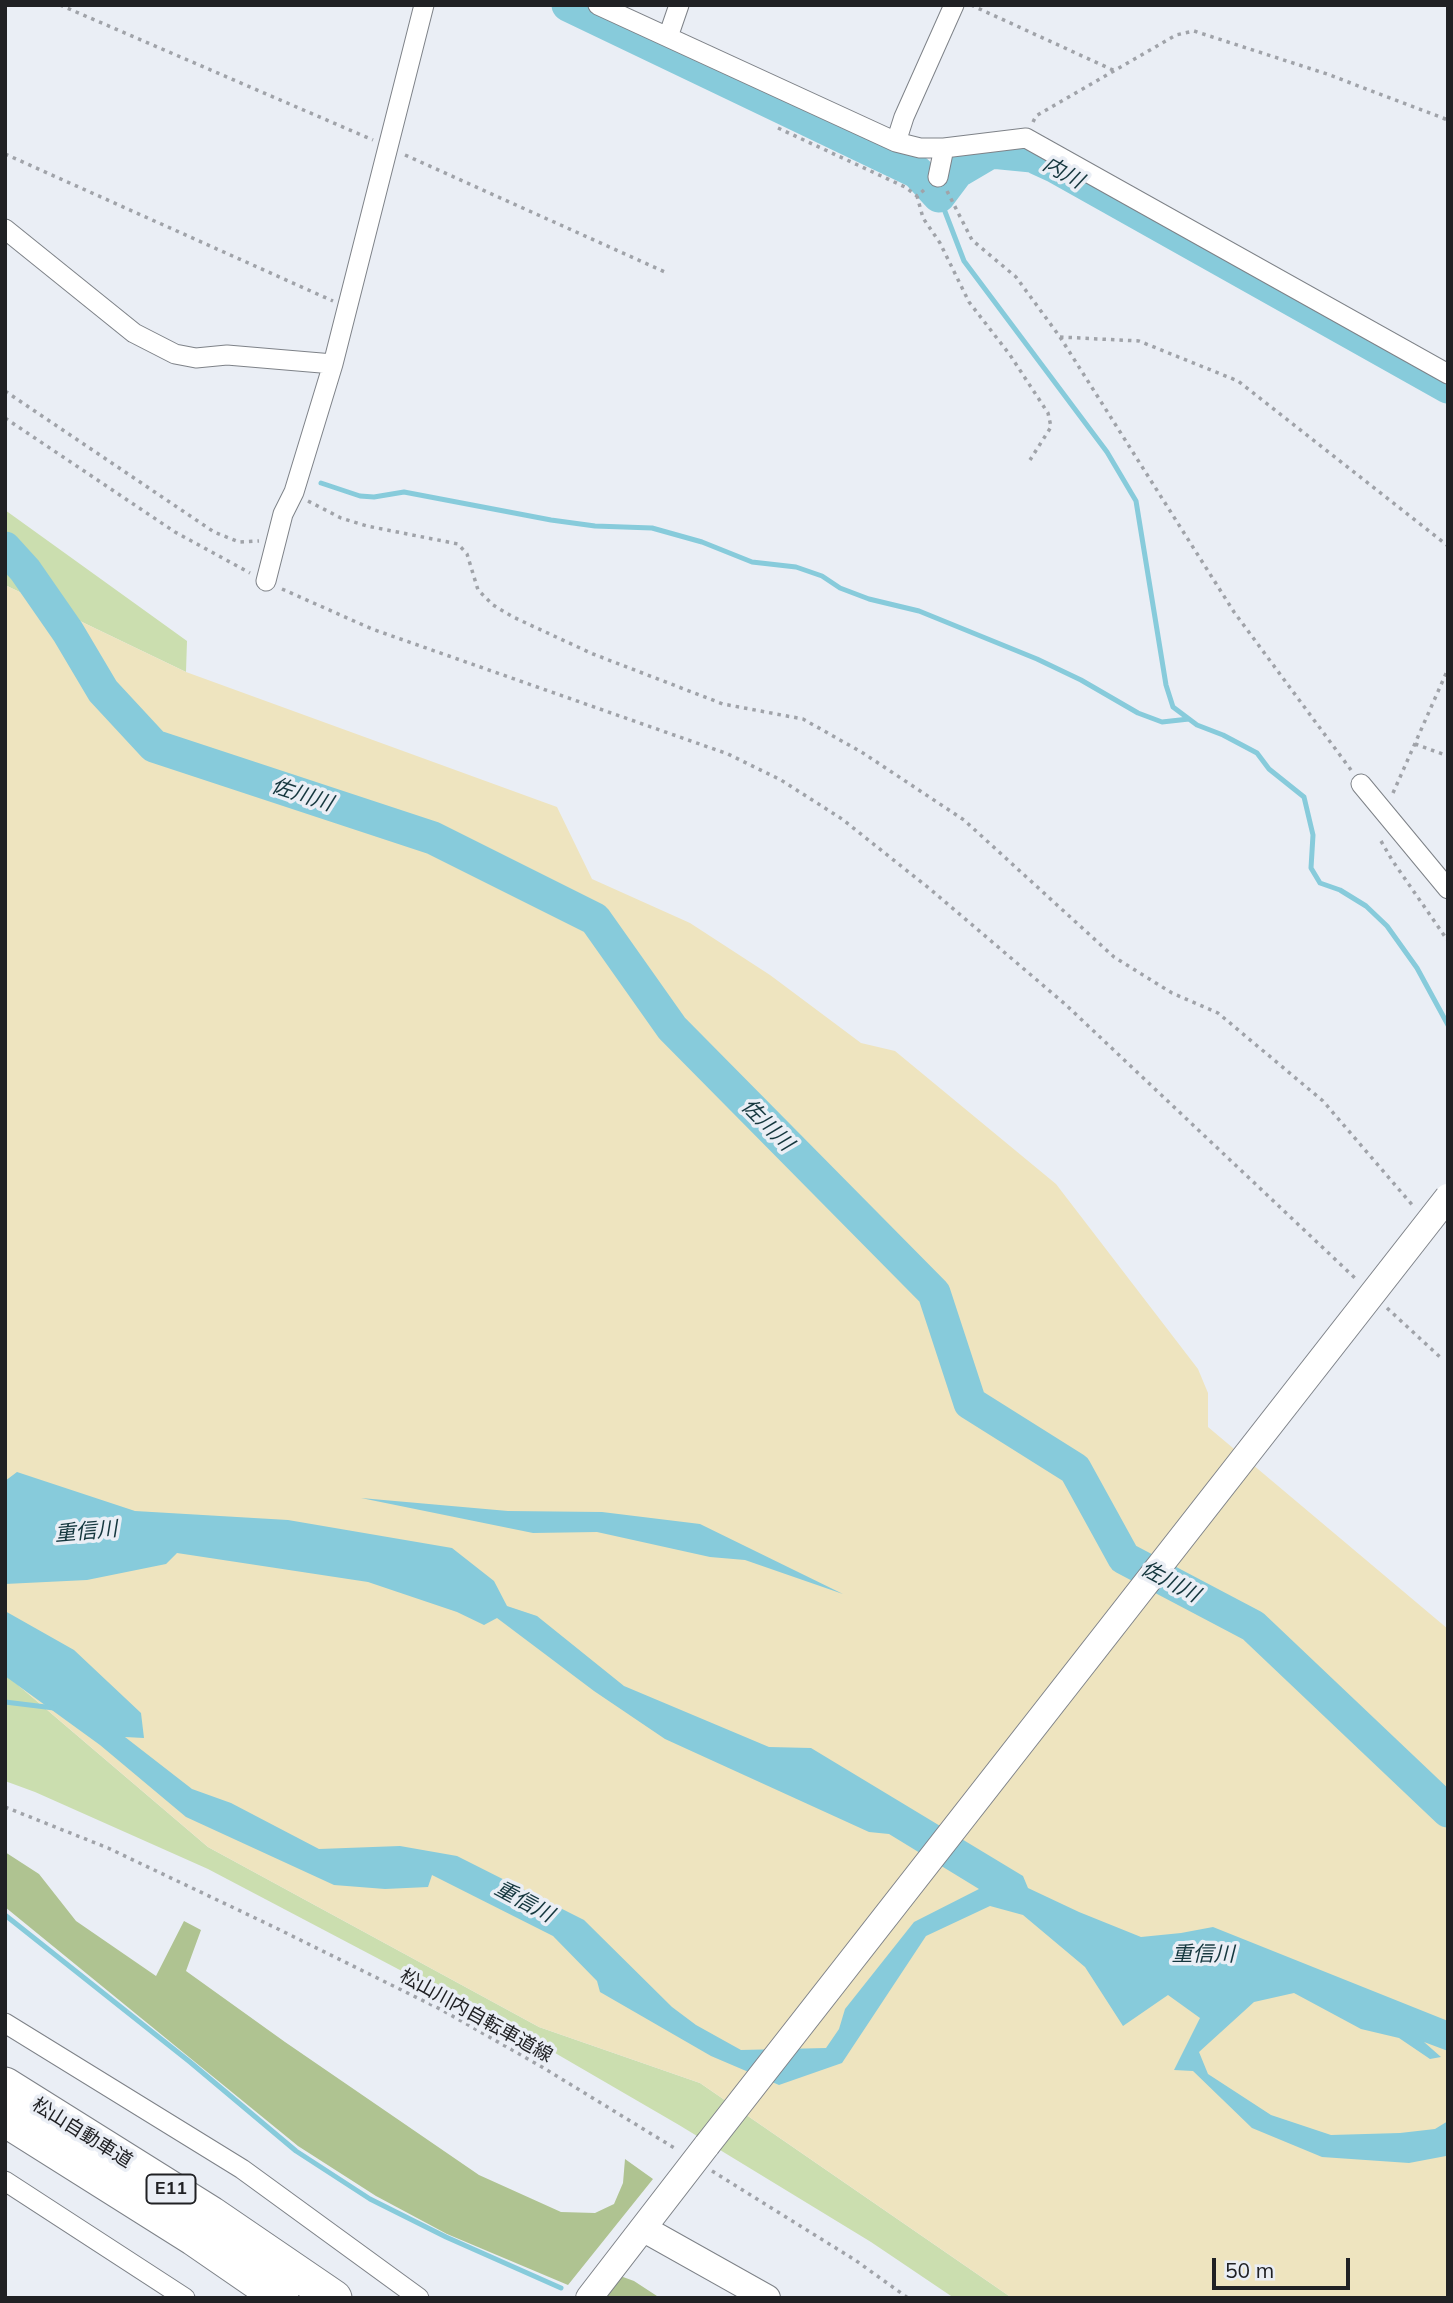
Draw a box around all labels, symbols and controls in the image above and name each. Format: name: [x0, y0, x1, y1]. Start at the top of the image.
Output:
water label: 内川: [1039, 152, 1087, 194]
water label: 佐川川: [268, 773, 336, 817]
water label: 佐川川: [736, 1094, 798, 1156]
water label: 重信川: [54, 1517, 118, 1547]
water label: 佐川川: [1136, 1556, 1204, 1608]
water label: 重信川: [490, 1876, 558, 1928]
water label: 重信川: [1172, 1942, 1234, 1968]
street label: 松山川内自転車道線: [396, 1965, 556, 2067]
street label: 松山自動車道: [28, 2093, 136, 2173]
road number: E11: [146, 2174, 196, 2204]
scale bar: [1215, 2244, 1353, 2288]
text: 50 m: [1225, 2257, 1274, 2283]

